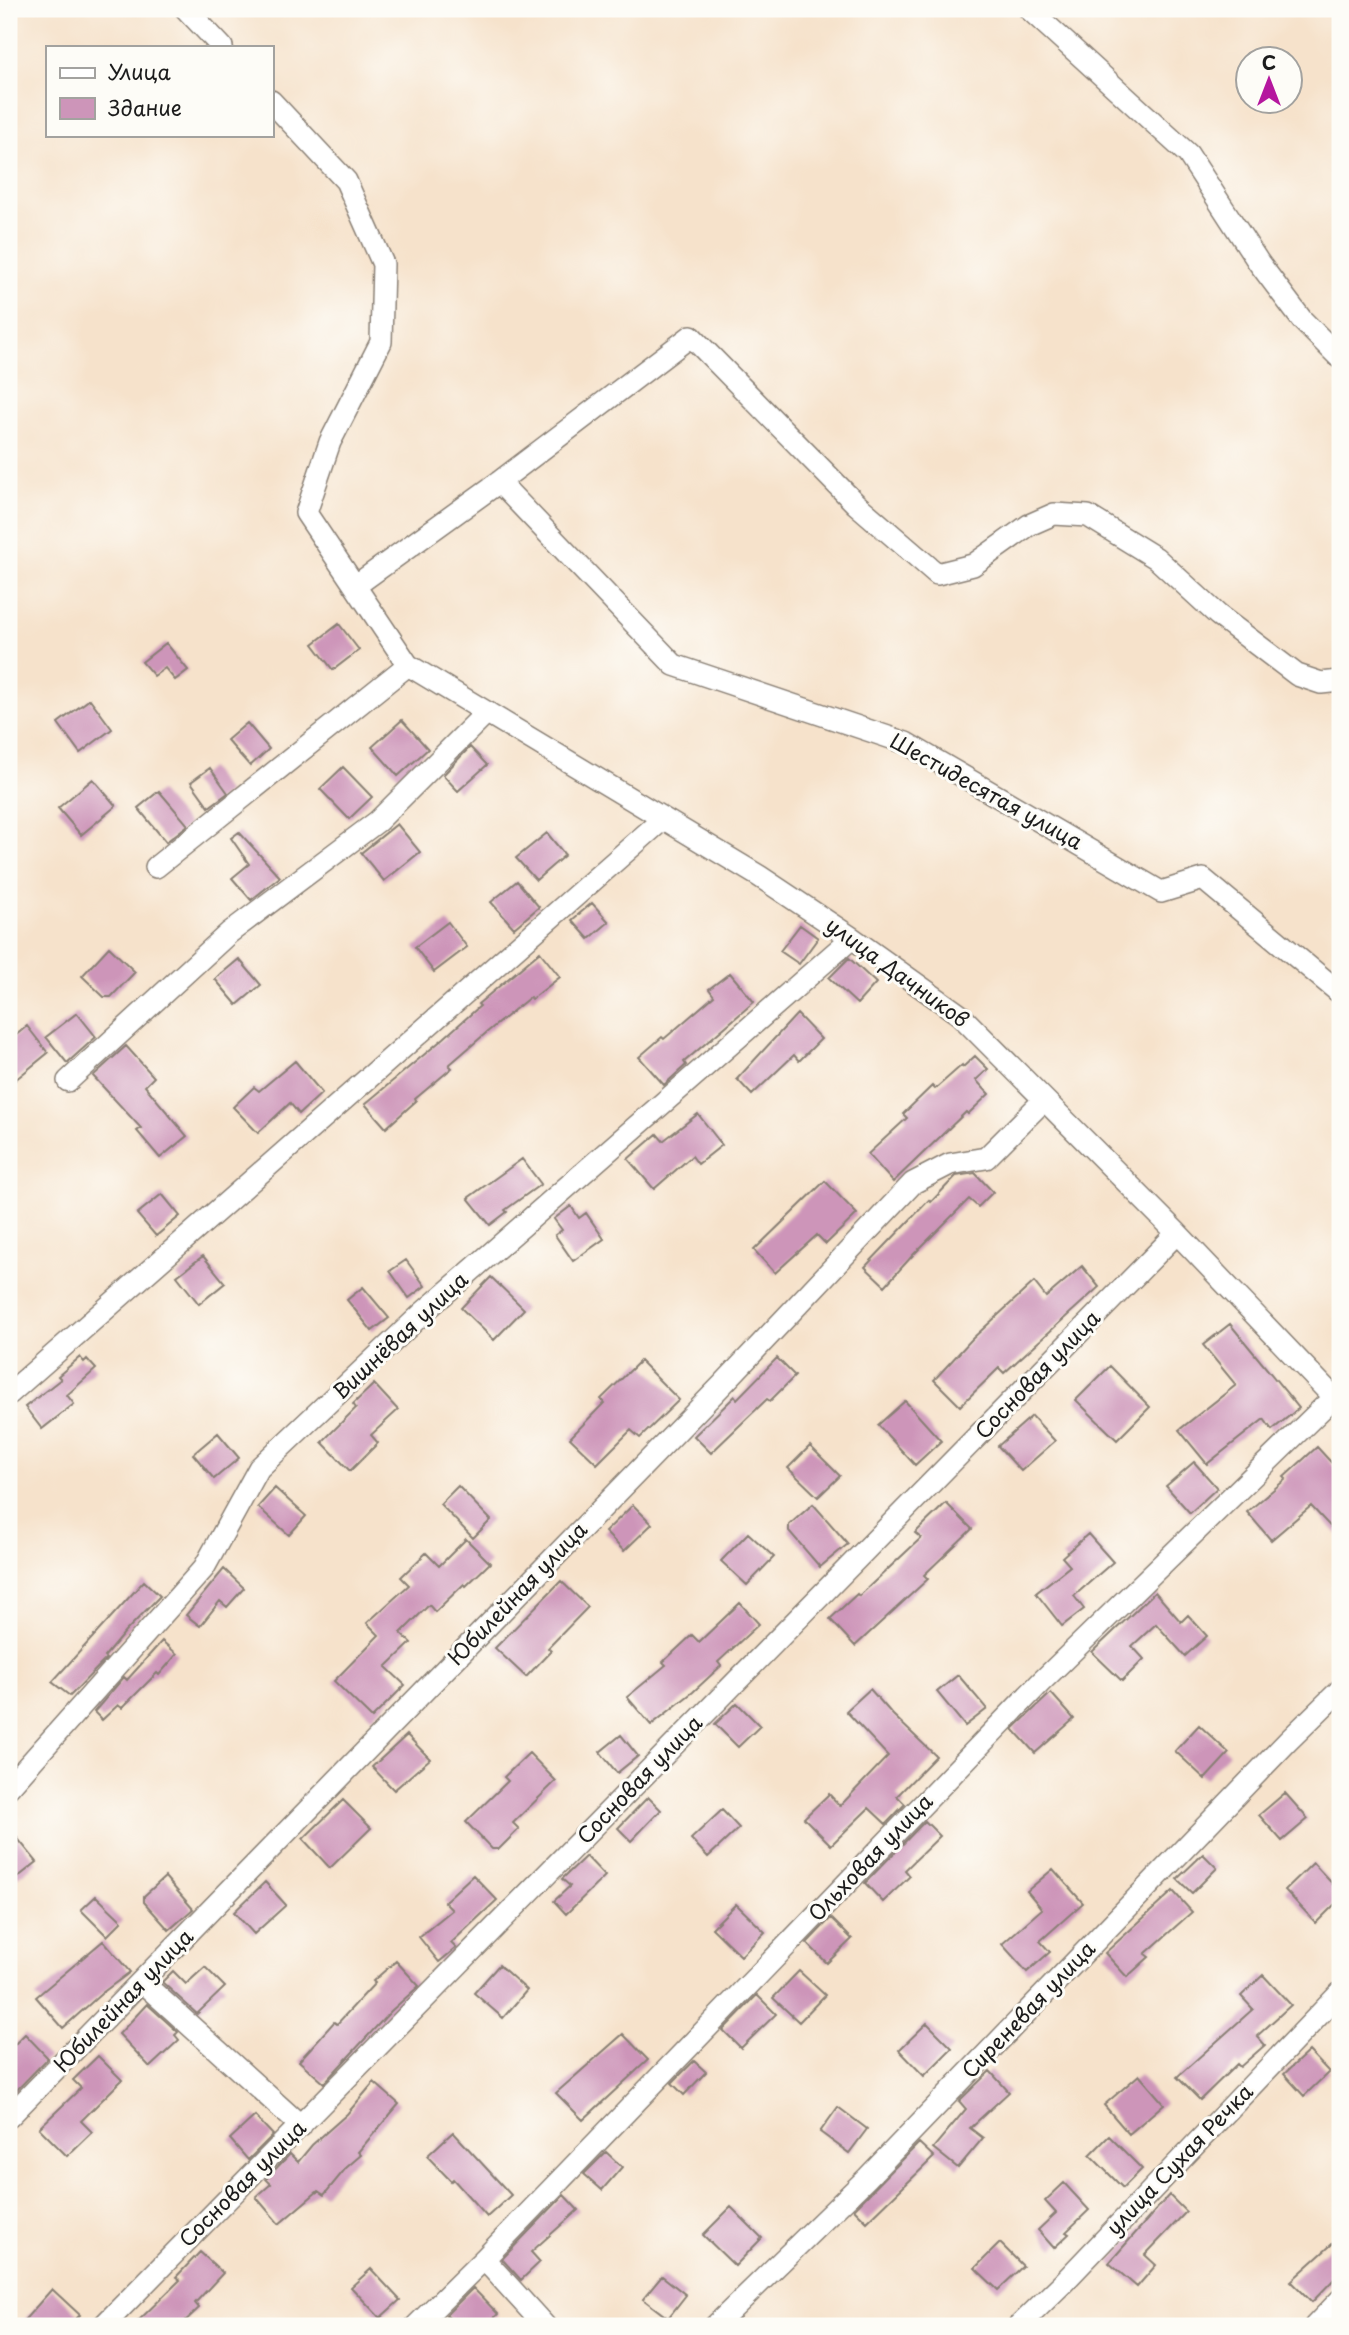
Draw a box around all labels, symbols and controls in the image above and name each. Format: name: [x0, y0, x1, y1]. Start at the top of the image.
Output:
legend: [46, 46, 273, 136]
north arrow: [1234, 46, 1304, 116]
text: С: [1262, 48, 1276, 76]
text: Улица: [108, 55, 171, 87]
text: Здание: [108, 91, 182, 123]
street label: Шестидесятая улица: [885, 724, 1090, 857]
street label: улица Дачников: [820, 908, 976, 1034]
street label: Вишнёвая улица: [325, 1263, 475, 1406]
street label: Сосновая улица: [966, 1301, 1107, 1445]
street label: Юбилейная улица: [440, 1513, 594, 1672]
street label: Сосновая улица: [568, 1706, 709, 1850]
street label: Ольховая улица: [800, 1785, 940, 1928]
street label: Юбилейная улица: [46, 1920, 200, 2079]
street label: Сиреневая улица: [953, 1932, 1102, 2085]
street label: улица Сухая Речка: [1098, 2075, 1260, 2242]
street label: Сосновая улица: [171, 2111, 313, 2254]

